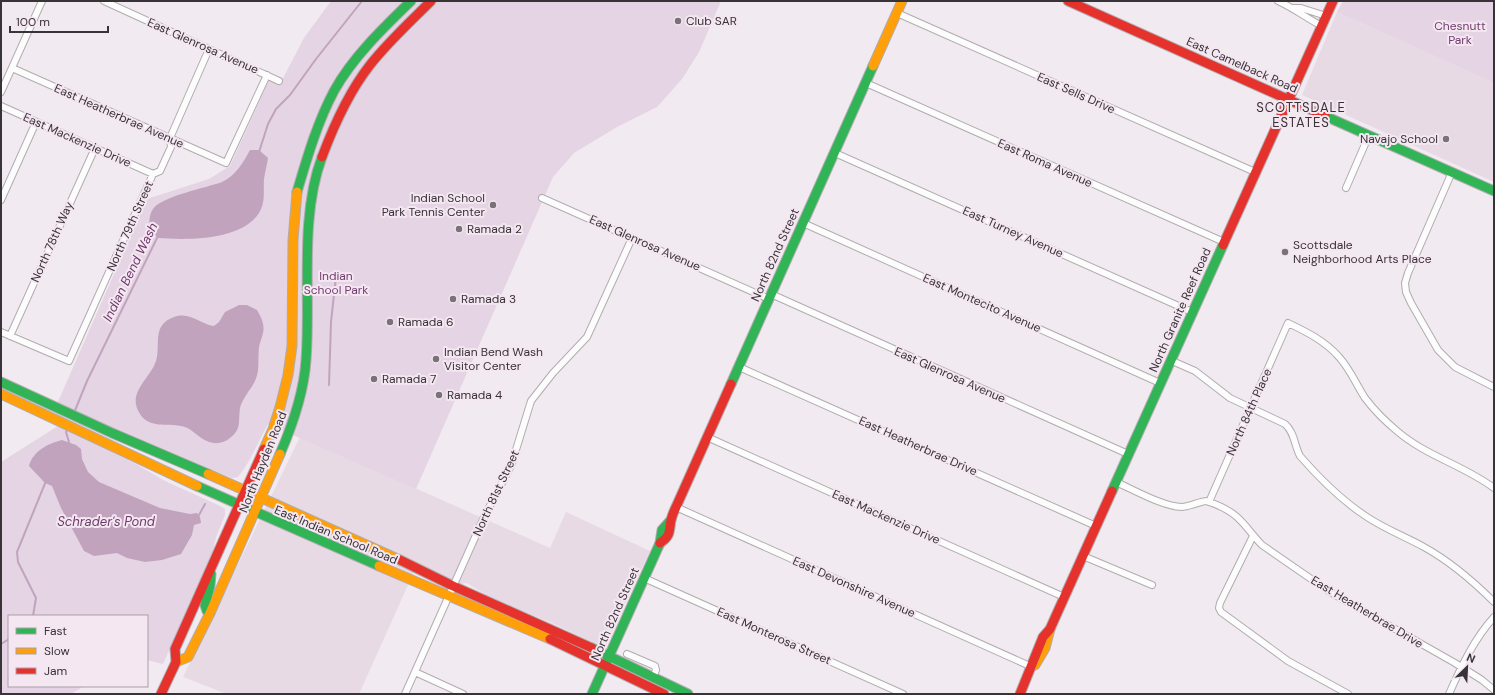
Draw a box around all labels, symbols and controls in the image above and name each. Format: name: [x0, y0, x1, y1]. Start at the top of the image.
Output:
scale bar: [10, 8, 108, 34]
place label: Club SAR: [686, 13, 737, 29]
text: 100 m: [16, 14, 50, 30]
street label: East Glenrosa Avenue: [145, 14, 261, 78]
marker: Club SAR: [673, 16, 683, 26]
park label: Chesnutt Park: [1434, 18, 1486, 48]
street label: East Camelback Road: [1184, 33, 1300, 97]
street label: East Sells Drive: [1034, 69, 1118, 117]
street label: East Heatherbrae Avenue: [52, 80, 187, 152]
district label: SCOTTSDALE ESTATES: [1256, 99, 1346, 131]
street label: East Mackenzie Drive: [20, 109, 134, 171]
place label: Navajo School: [1360, 131, 1438, 147]
marker: Navajo School: [1441, 134, 1451, 144]
street label: East Roma Avenue: [995, 135, 1095, 191]
street label: North 79th Street: [103, 178, 157, 274]
place label: Indian School Park Tennis Center: [382, 190, 486, 220]
street label: North 78th Way: [27, 199, 77, 285]
marker: Indian School Park Tennis Center: [488, 200, 498, 210]
street label: East Turney Avenue: [960, 203, 1066, 261]
street label: North 82nd Street: [747, 206, 803, 304]
street label: East Glenrosa Avenue: [587, 211, 703, 275]
water label: Indian Bend Wash: [99, 220, 161, 324]
place label: Ramada 2: [467, 221, 522, 237]
marker: Ramada 2: [454, 224, 464, 234]
place label: Scottsdale Neighborhood Arts Place: [1293, 237, 1432, 267]
street label: North Granite Reef Road: [1145, 245, 1215, 375]
marker: Scottsdale Neighborhood Arts Place: [1280, 247, 1290, 257]
park label: Indian School Park: [304, 268, 368, 298]
street label: East Montecito Avenue: [920, 270, 1044, 336]
place label: Ramada 3: [461, 291, 516, 307]
marker: Ramada 3: [448, 294, 458, 304]
place label: Ramada 6: [398, 314, 454, 330]
marker: Ramada 6: [385, 317, 395, 327]
street label: East Glenrosa Avenue: [892, 343, 1008, 407]
place label: Indian Bend Wash Visitor Center: [444, 344, 543, 374]
marker: Indian Bend Wash Visitor Center: [431, 354, 441, 364]
street label: North 84th Place: [1223, 366, 1275, 458]
place label: Ramada 7: [382, 371, 436, 387]
marker: Ramada 7: [369, 374, 379, 384]
place label: Ramada 4: [447, 387, 502, 403]
marker: Ramada 4: [434, 390, 444, 400]
street label: North Hayden Road: [235, 409, 291, 515]
street label: East Heatherbrae Drive: [856, 413, 980, 479]
street label: North 81st Street: [469, 447, 523, 539]
street label: East Mackenzie Drive: [829, 486, 943, 548]
street label: East Indian School Road: [272, 502, 400, 568]
water label: Schrader's Pond: [57, 513, 156, 530]
street label: East Devonshire Avenue: [790, 553, 918, 621]
street label: North 82nd Street: [587, 565, 643, 663]
street label: East Heatherbrae Drive: [1308, 572, 1426, 652]
street label: East Monterosa Street: [714, 604, 834, 669]
legend: [8, 615, 148, 687]
text: Fast: [44, 623, 67, 639]
text: Slow: [44, 643, 70, 659]
north arrow: [1447, 647, 1487, 687]
text: N: [1465, 650, 1478, 666]
text: Jam: [44, 663, 67, 679]

